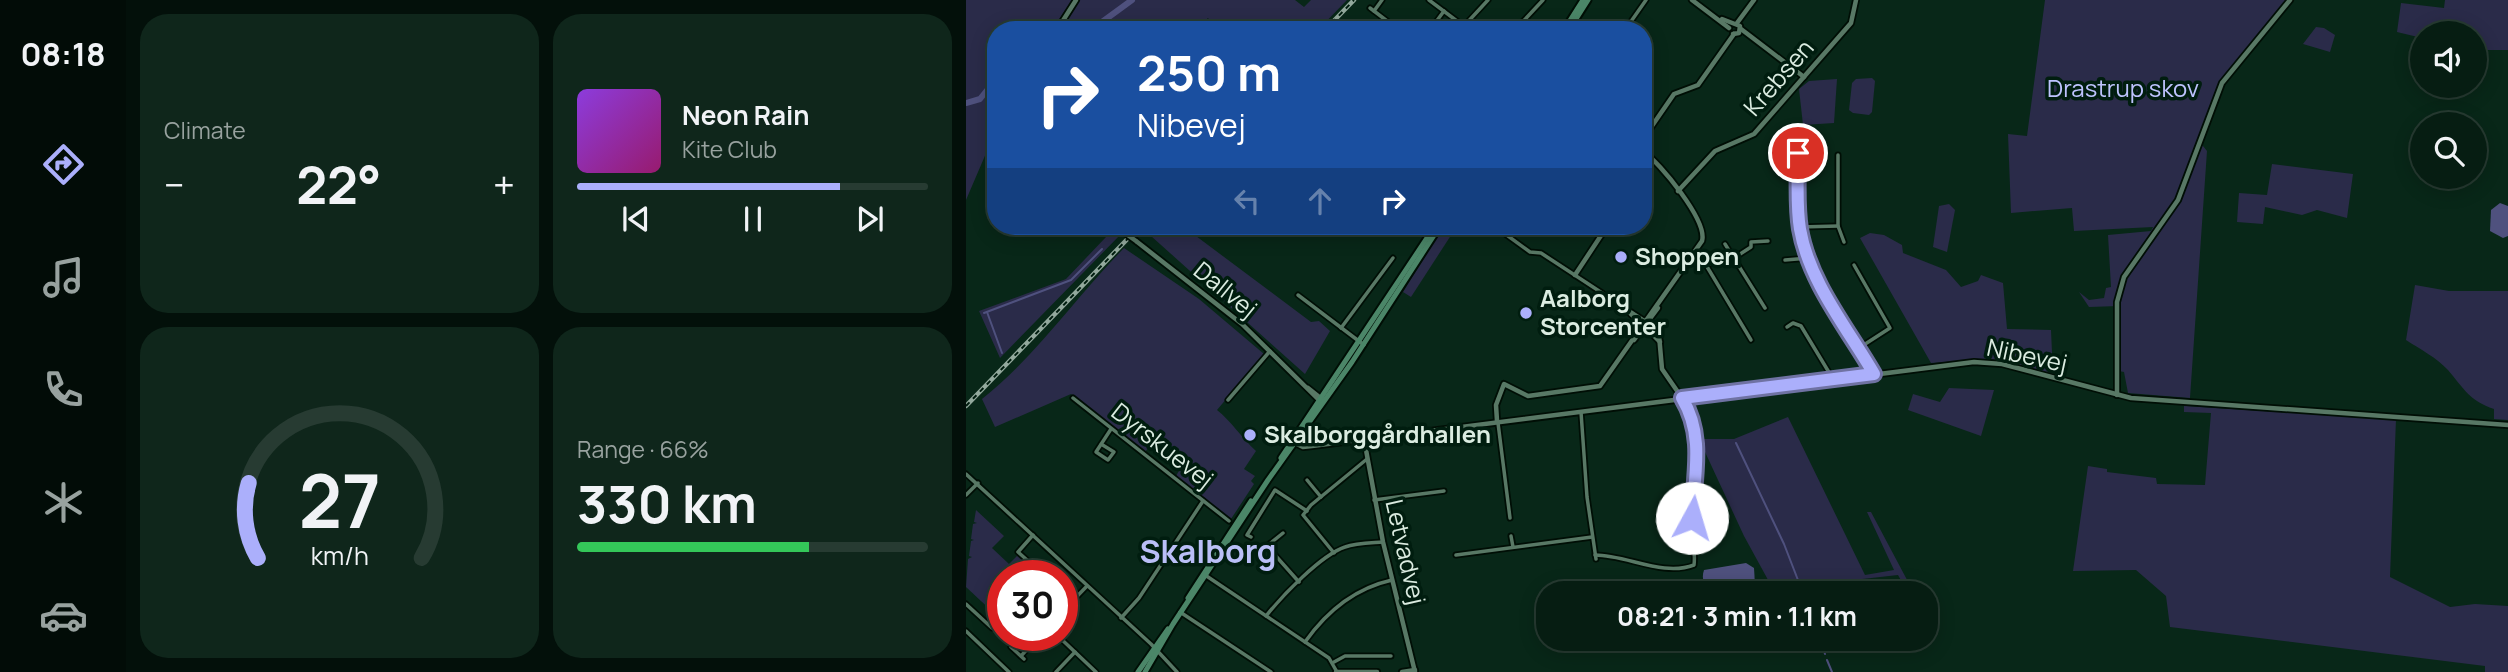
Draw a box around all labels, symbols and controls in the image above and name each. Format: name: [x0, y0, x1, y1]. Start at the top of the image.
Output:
map controls: [2410, 21, 2487, 189]
button: sound: [2410, 21, 2487, 98]
text: 08:18: [20, 32, 106, 76]
street label: Krebsen: [1735, 32, 1820, 122]
text: 250 m: [1137, 39, 1281, 106]
icon: right: [1022, 49, 1113, 140]
park label: Drastrup skov: [2047, 71, 2199, 104]
text: Neon Rain: [682, 97, 810, 133]
text: Nibevej: [1137, 103, 1246, 147]
button: search: [2410, 112, 2487, 189]
text: Climate: [164, 114, 246, 146]
pin: [1768, 123, 1828, 183]
text: Kite Club: [682, 133, 777, 165]
icon: arrive: [1779, 134, 1817, 172]
icon: directions: [39, 140, 88, 189]
text: 22°: [296, 149, 381, 220]
text: −: [164, 158, 185, 210]
text: +: [493, 158, 515, 210]
icon: left: [1228, 182, 1266, 220]
icon: ahead: [1301, 182, 1339, 220]
icon: right: [1374, 182, 1412, 220]
icon: previous: [617, 200, 655, 238]
icon: pause: [734, 200, 772, 238]
icon: next: [851, 200, 889, 238]
place label: Shoppen: [1635, 239, 1739, 272]
marker: Shoppen: [1613, 249, 1629, 265]
icon: music: [39, 253, 88, 302]
street label: Dallvej: [1187, 253, 1264, 324]
place label: Aalborg Storcenter: [1540, 281, 1666, 342]
marker: Aalborg Storcenter: [1518, 305, 1534, 321]
street label: Nibevej: [1984, 330, 2071, 379]
icon: phone: [39, 365, 88, 414]
street label: Dyrskuevej: [1105, 395, 1221, 495]
place label: Skalborggårdhallen: [1264, 417, 1491, 450]
marker: Skalborggårdhallen: [1242, 427, 1258, 443]
text: Range · 66%: [577, 433, 709, 465]
text: 27: [298, 451, 381, 551]
text: 330 km: [577, 468, 757, 539]
icon: climate: [39, 478, 88, 527]
position arrow: [1655, 481, 1729, 555]
street label: Letvadvej: [1378, 496, 1435, 607]
district label: Skalborg: [1140, 529, 1277, 573]
text: km/h: [310, 538, 369, 573]
speed limit sign: 30: [987, 560, 1078, 651]
icon: car: [39, 591, 88, 640]
text: 08:21 · 3 min · 1.1 km: [1617, 598, 1857, 634]

